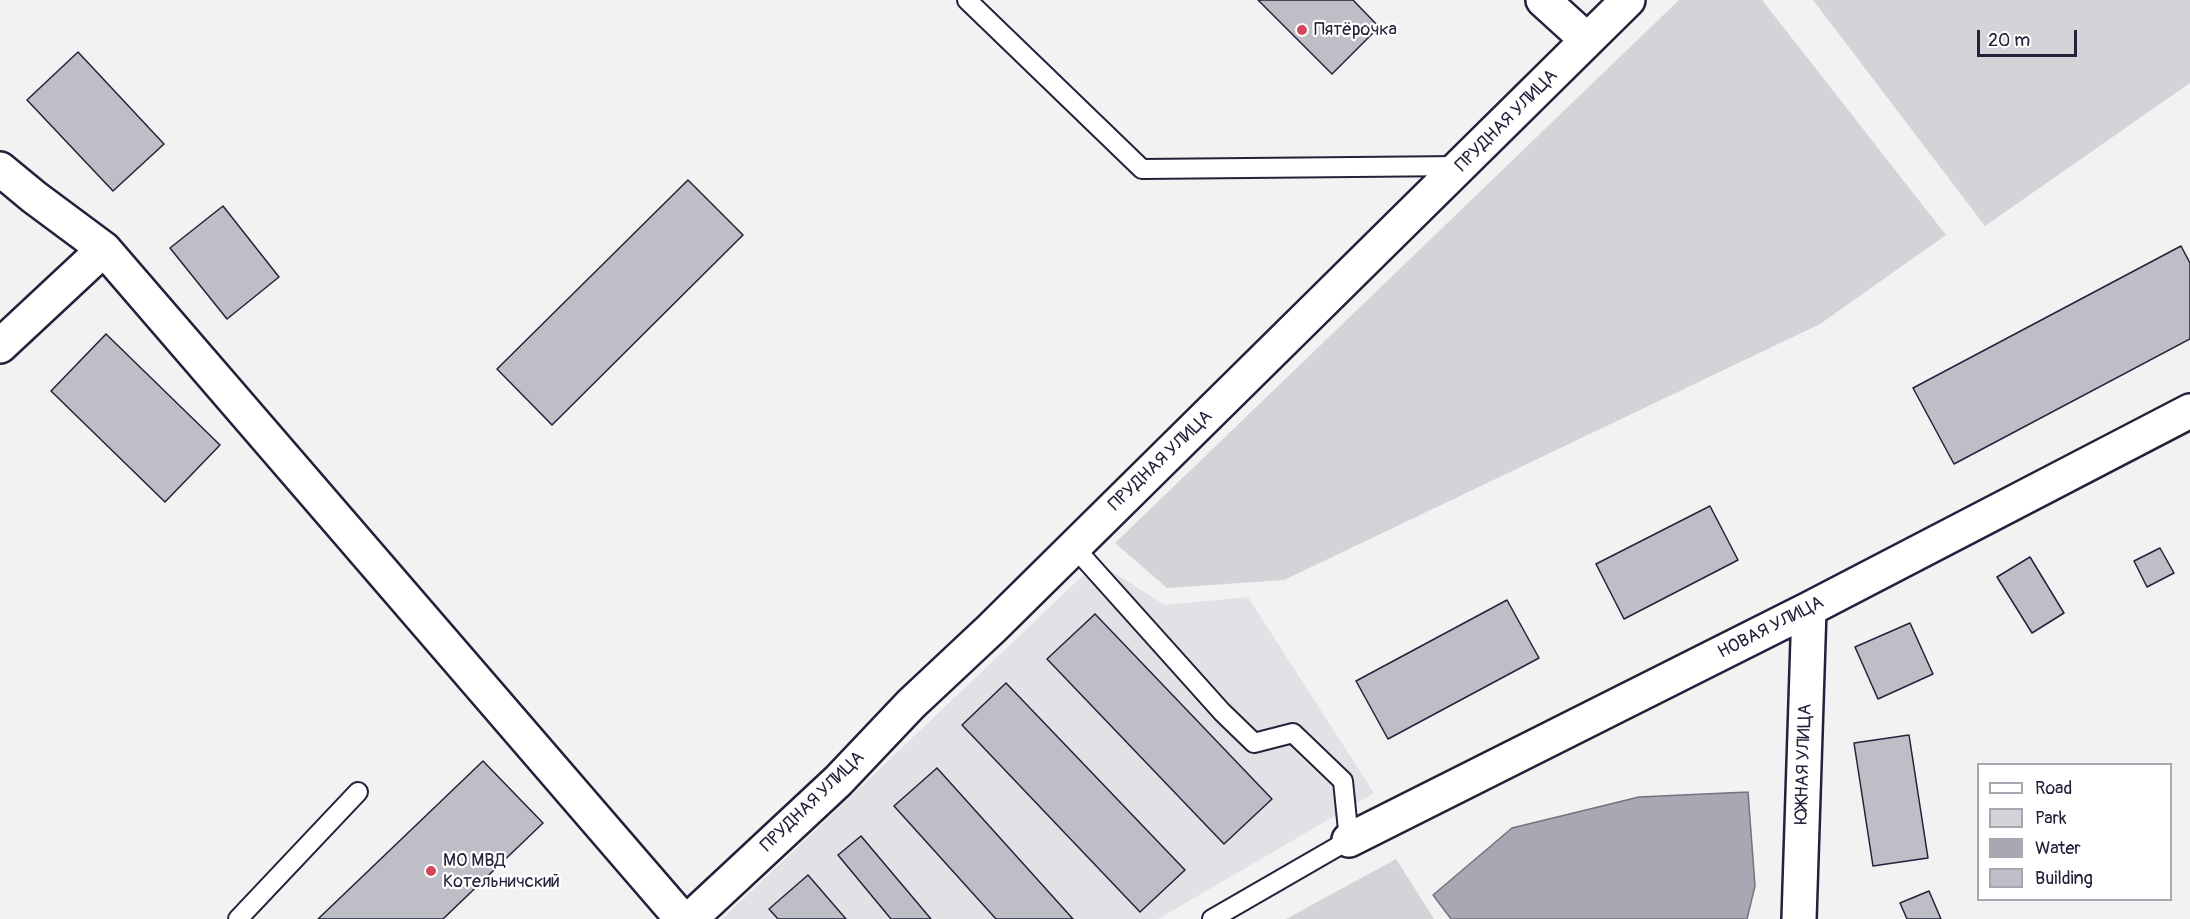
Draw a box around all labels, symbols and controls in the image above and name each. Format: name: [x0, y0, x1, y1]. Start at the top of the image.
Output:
scale bar: [1980, 18, 2080, 56]
place label: Пятёрочка: [1314, 19, 1397, 41]
marker: Пятёрочка: [1295, 23, 1309, 37]
text: 20 m: [1988, 29, 2030, 52]
street label: ПРУДНАЯ УЛИЦА: [1451, 65, 1563, 177]
street label: ПРУДНАЯ УЛИЦА: [1105, 406, 1217, 516]
street label: НОВАЯ УЛИЦА: [1714, 592, 1828, 664]
street label: ЮЖНАЯ УЛИЦА: [1791, 703, 1817, 825]
street label: ПРУДНАЯ УЛИЦА: [757, 747, 869, 857]
legend: [1977, 763, 2172, 901]
text: Road: [2035, 777, 2072, 800]
text: Park: [2035, 807, 2067, 830]
text: Water: [2035, 837, 2081, 860]
place label: МО МВД Котельничский: [443, 850, 560, 892]
marker: МО МВД Котельничский: [424, 864, 438, 878]
text: Building: [2035, 867, 2093, 890]

